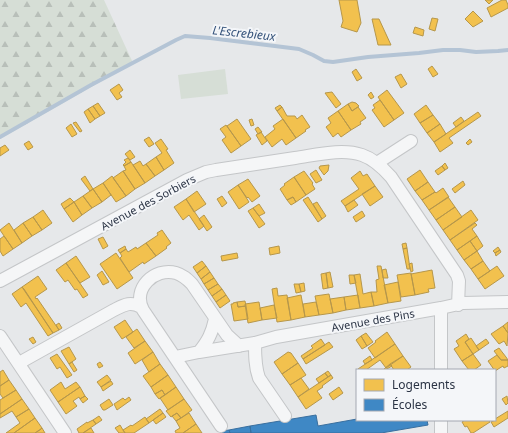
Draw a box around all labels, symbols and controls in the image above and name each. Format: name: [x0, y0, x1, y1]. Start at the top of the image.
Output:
water label: L'Escrebieux: [212, 21, 278, 45]
street label: Avenue des Sorbiers: [98, 171, 198, 233]
street label: Avenue des Pins: [330, 305, 416, 335]
legend: [356, 369, 496, 421]
text: Logements: [392, 376, 455, 393]
text: Écoles: [392, 396, 428, 413]

